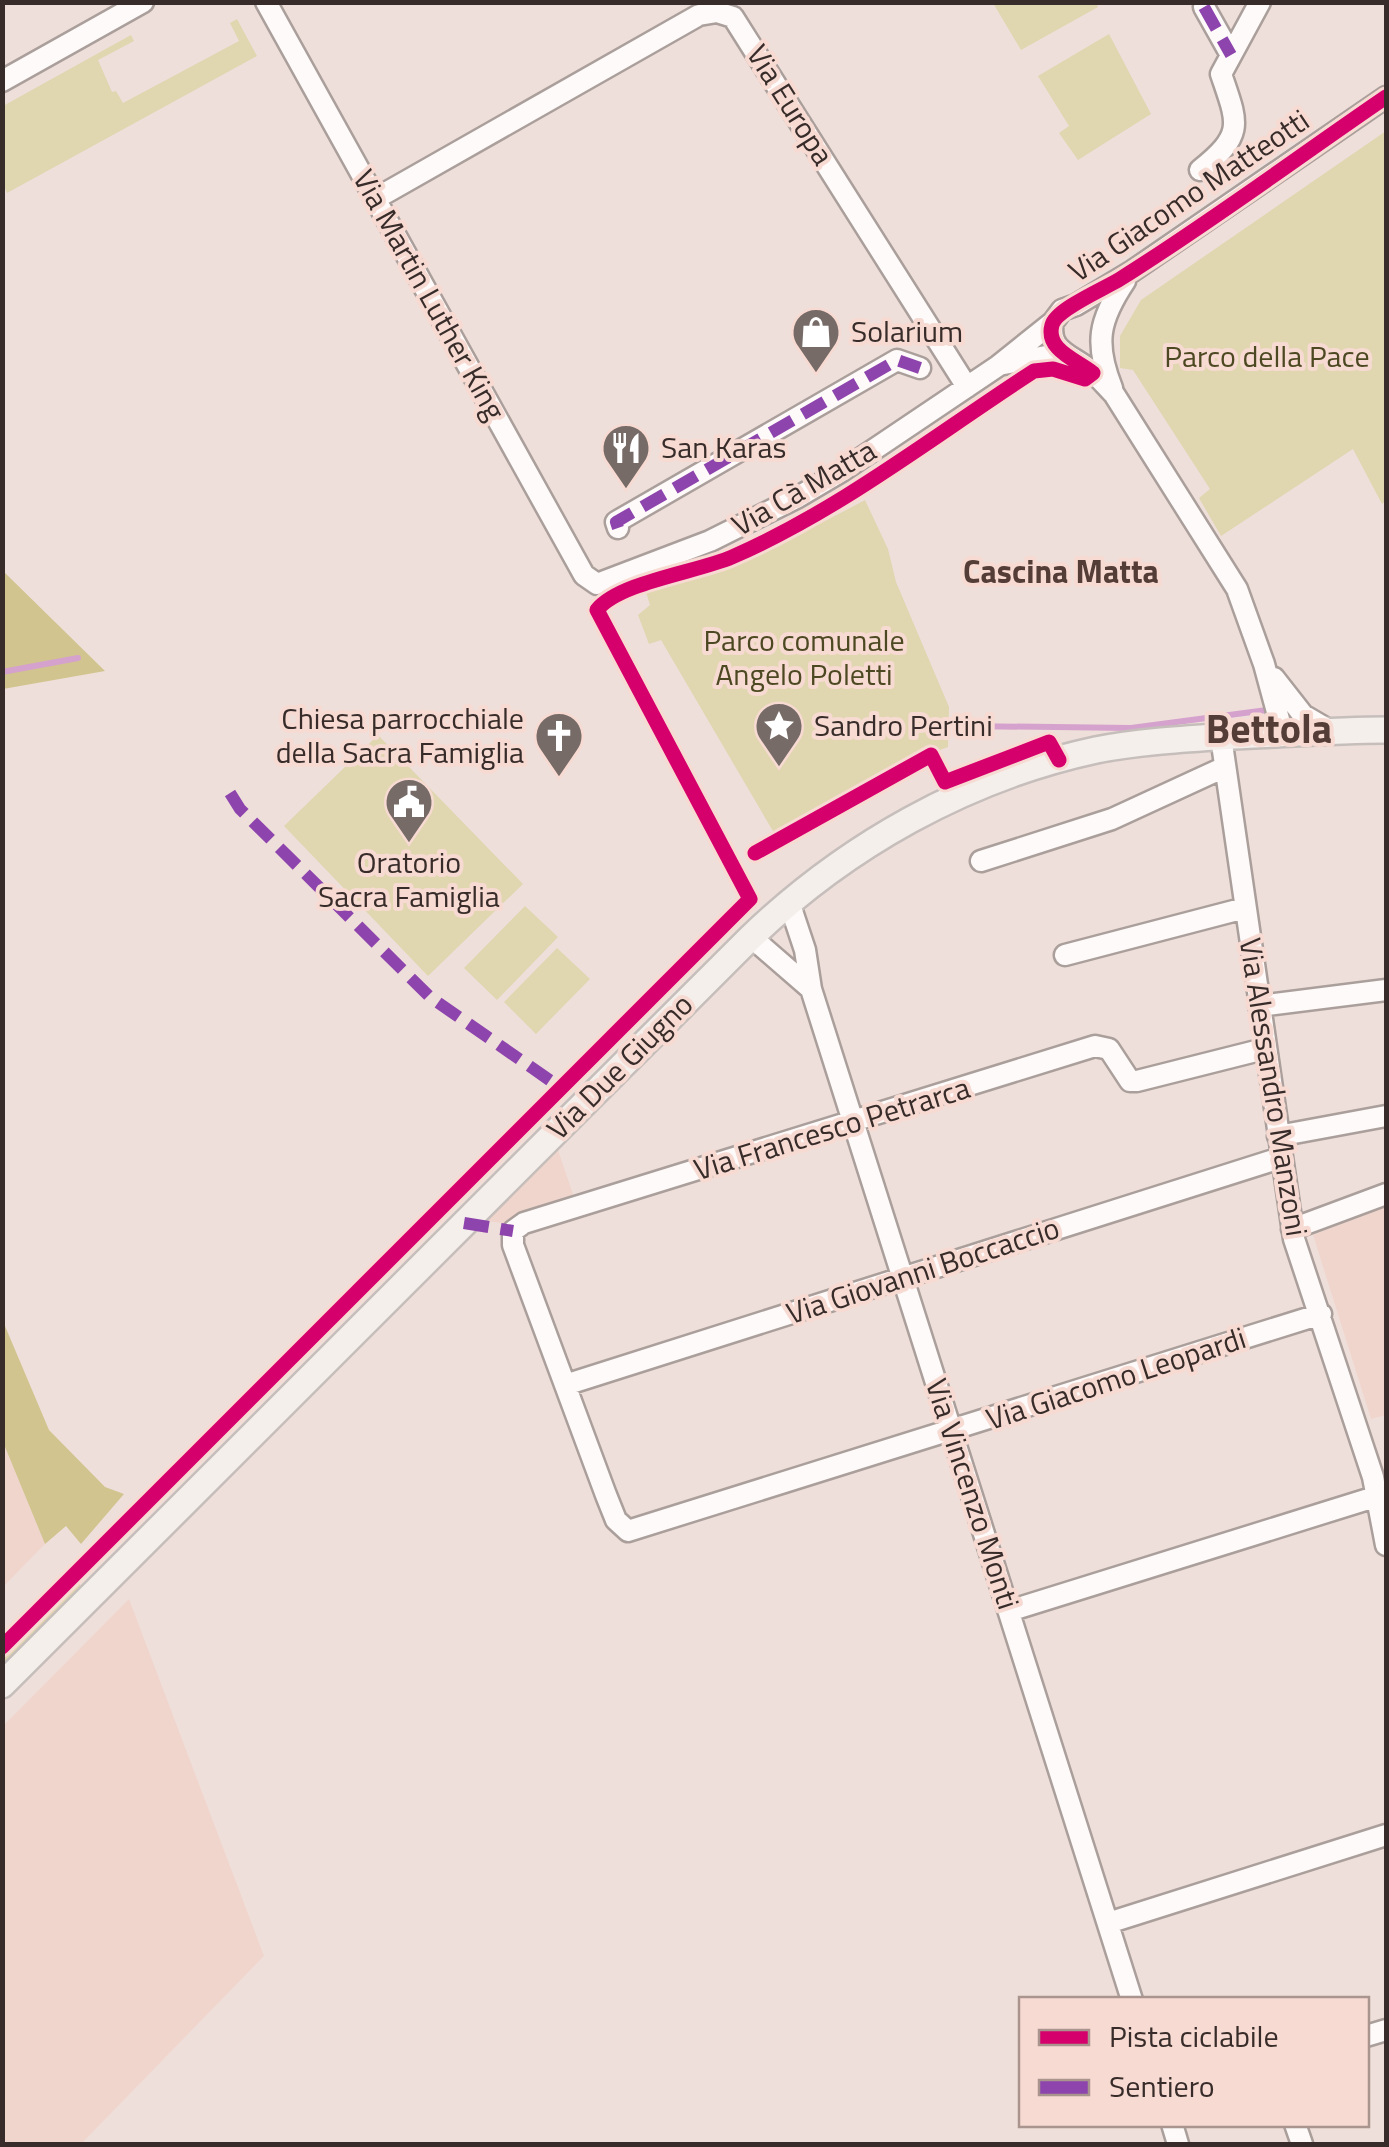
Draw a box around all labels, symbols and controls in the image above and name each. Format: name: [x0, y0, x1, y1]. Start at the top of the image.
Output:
street label: Via Europa: [736, 35, 846, 174]
street label: Via Giacomo Matteotti: [1059, 97, 1318, 293]
street label: Via Martin Luther King: [342, 161, 518, 428]
shop icon: Solarium: [790, 306, 842, 374]
place label: Solarium: [851, 308, 963, 354]
park label: Parco della Pace: [1164, 333, 1370, 379]
restaurant icon: San Karas: [600, 422, 652, 490]
place label: San Karas: [661, 424, 786, 470]
street label: Via Cà Matta: [723, 427, 884, 547]
district label: Cascina Matta: [963, 547, 1159, 595]
park label: Parco comunale Angelo Poletti: [703, 617, 905, 697]
place label: Chiesa parrocchiale della Sacra Famiglia: [276, 695, 524, 775]
district label: Bettola: [1206, 698, 1332, 759]
place icon: Sandro Pertini: [753, 700, 805, 768]
place label: Sandro Pertini: [814, 702, 993, 748]
church icon: Chiesa parrocchiale della Sacra Famiglia: [533, 710, 585, 778]
public building icon: Oratorio Sacra Famiglia: [383, 776, 435, 844]
place label: Oratorio Sacra Famiglia: [318, 839, 500, 919]
street label: Via Alessandro Manzoni: [1228, 934, 1320, 1239]
street label: Via Due Giugno: [535, 982, 703, 1150]
street label: Via Francesco Petrarca: [688, 1064, 975, 1192]
street label: Via Giovanni Boccaccio: [780, 1204, 1065, 1336]
street label: Via Giacomo Leopardi: [980, 1314, 1251, 1442]
street label: Via Vincenzo Monti: [914, 1372, 1032, 1615]
legend: [1019, 1997, 1369, 2127]
text: Pista ciclabile: [1109, 2013, 1279, 2059]
text: Sentiero: [1109, 2063, 1215, 2109]

